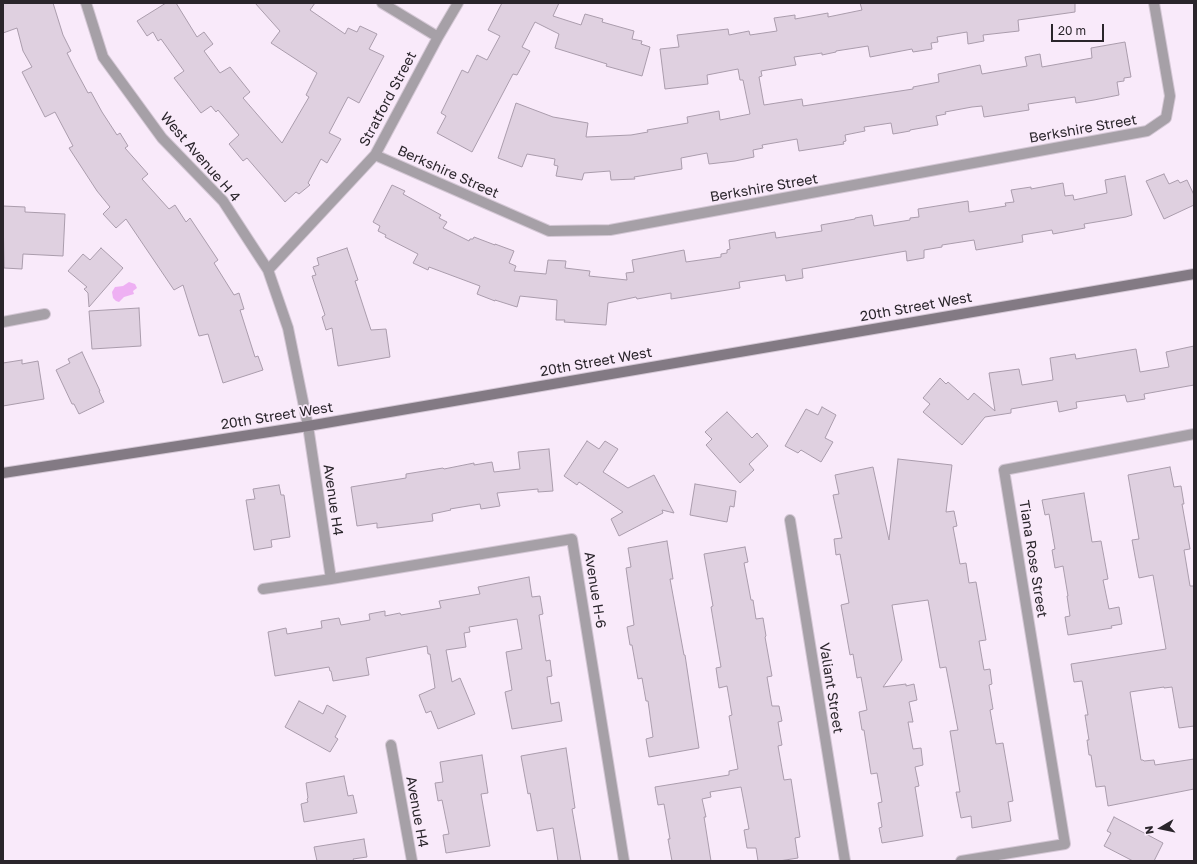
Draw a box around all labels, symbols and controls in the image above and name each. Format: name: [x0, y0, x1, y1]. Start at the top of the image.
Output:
scale bar: [1053, 16, 1106, 42]
text: 20 m: [1058, 23, 1086, 38]
street label: Stratford Street: [356, 49, 420, 149]
street label: West Avenue H 4: [157, 109, 243, 205]
street label: Berkshire Street: [1028, 111, 1138, 147]
street label: Berkshire Street: [395, 142, 501, 202]
street label: Berkshire Street: [709, 170, 819, 206]
street label: 20th Street West: [859, 289, 973, 325]
street label: 20th Street West: [539, 344, 653, 380]
street label: 20th Street West: [220, 399, 334, 433]
street label: Avenue H4: [320, 463, 346, 537]
street label: Tiana Rose Street: [1015, 499, 1051, 619]
street label: Avenue H-6: [581, 550, 609, 630]
street label: Valiant Street: [816, 641, 846, 735]
street label: Avenue H4: [402, 775, 432, 849]
north arrow: [1141, 808, 1181, 848]
text: N: [1142, 825, 1156, 835]

